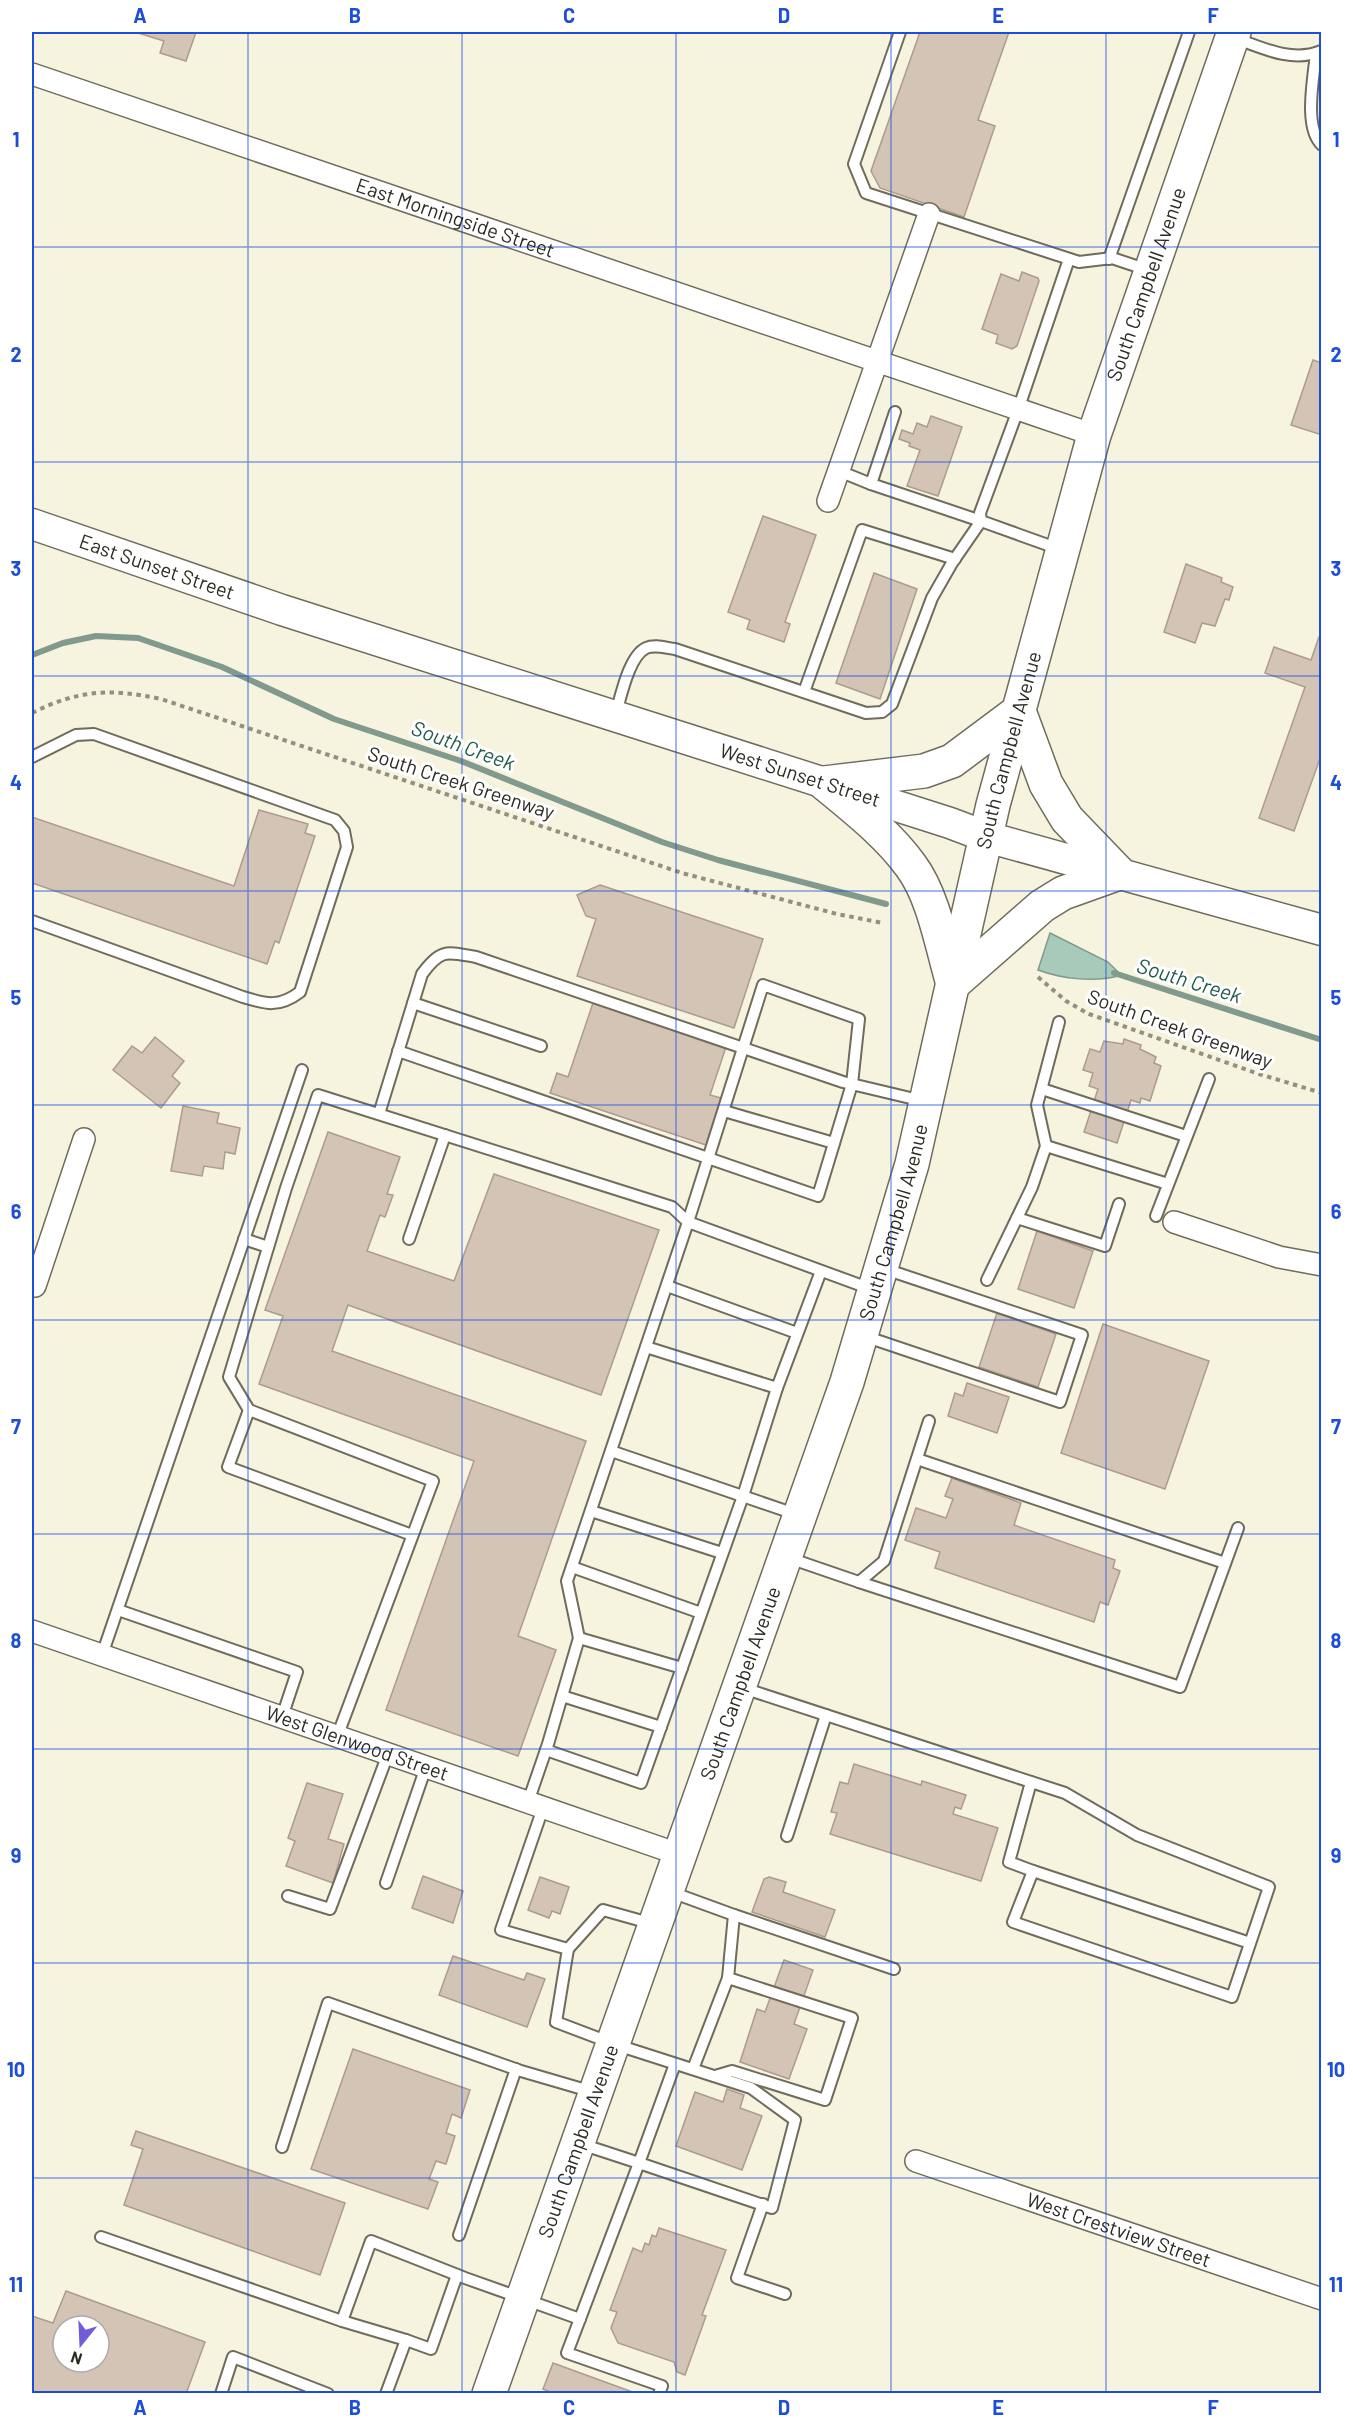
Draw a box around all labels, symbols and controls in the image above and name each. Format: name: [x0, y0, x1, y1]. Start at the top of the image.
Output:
text: A: [133, 3, 147, 27]
text: B: [349, 3, 361, 27]
text: C: [563, 3, 575, 27]
text: D: [778, 3, 790, 27]
text: E: [992, 3, 1004, 27]
text: F: [1207, 3, 1219, 27]
text: 1: [12, 127, 20, 151]
text: 1: [1332, 127, 1340, 151]
street label: East Morningside Street: [353, 172, 558, 262]
street label: South Campbell Avenue: [1101, 184, 1190, 384]
text: 2: [10, 342, 22, 366]
text: 2: [1330, 342, 1342, 366]
street label: East Sunset Street: [76, 528, 238, 604]
text: 3: [11, 556, 21, 580]
text: 3: [1331, 556, 1341, 580]
street label: South Campbell Avenue: [970, 648, 1045, 851]
water label: South Creek: [408, 714, 519, 775]
street label: West Sunset Street: [717, 737, 884, 811]
street label: South Creek Greenway: [365, 741, 558, 824]
text: 4: [10, 770, 22, 794]
text: 4: [1330, 770, 1342, 794]
water label: South Creek: [1134, 952, 1245, 1008]
street label: South Creek Greenway: [1085, 983, 1276, 1073]
text: 5: [11, 985, 22, 1009]
text: 5: [1331, 985, 1342, 1009]
street label: South Campbell Avenue: [853, 1121, 932, 1323]
text: 6: [11, 1199, 22, 1223]
text: 6: [1331, 1199, 1342, 1223]
text: 7: [11, 1414, 21, 1438]
text: 7: [1331, 1414, 1341, 1438]
street label: South Campbell Avenue: [694, 1583, 785, 1783]
text: 8: [11, 1628, 22, 1652]
text: 8: [1331, 1628, 1342, 1652]
street label: West Glenwood Street: [263, 1700, 452, 1785]
text: 9: [11, 1843, 21, 1867]
text: 9: [1331, 1843, 1341, 1867]
street label: South Campbell Avenue: [532, 2041, 623, 2241]
text: 10: [7, 2057, 25, 2081]
text: 10: [1327, 2057, 1345, 2081]
street label: West Crestview Street: [1024, 2187, 1214, 2271]
text: 11: [9, 2272, 23, 2296]
text: 11: [1329, 2272, 1343, 2296]
north arrow: [51, 2314, 111, 2374]
text: N: [68, 2348, 84, 2369]
text: A: [133, 2395, 147, 2419]
text: B: [349, 2395, 361, 2419]
text: C: [563, 2395, 575, 2419]
text: D: [778, 2395, 790, 2419]
text: E: [992, 2395, 1004, 2419]
text: F: [1207, 2395, 1219, 2419]

